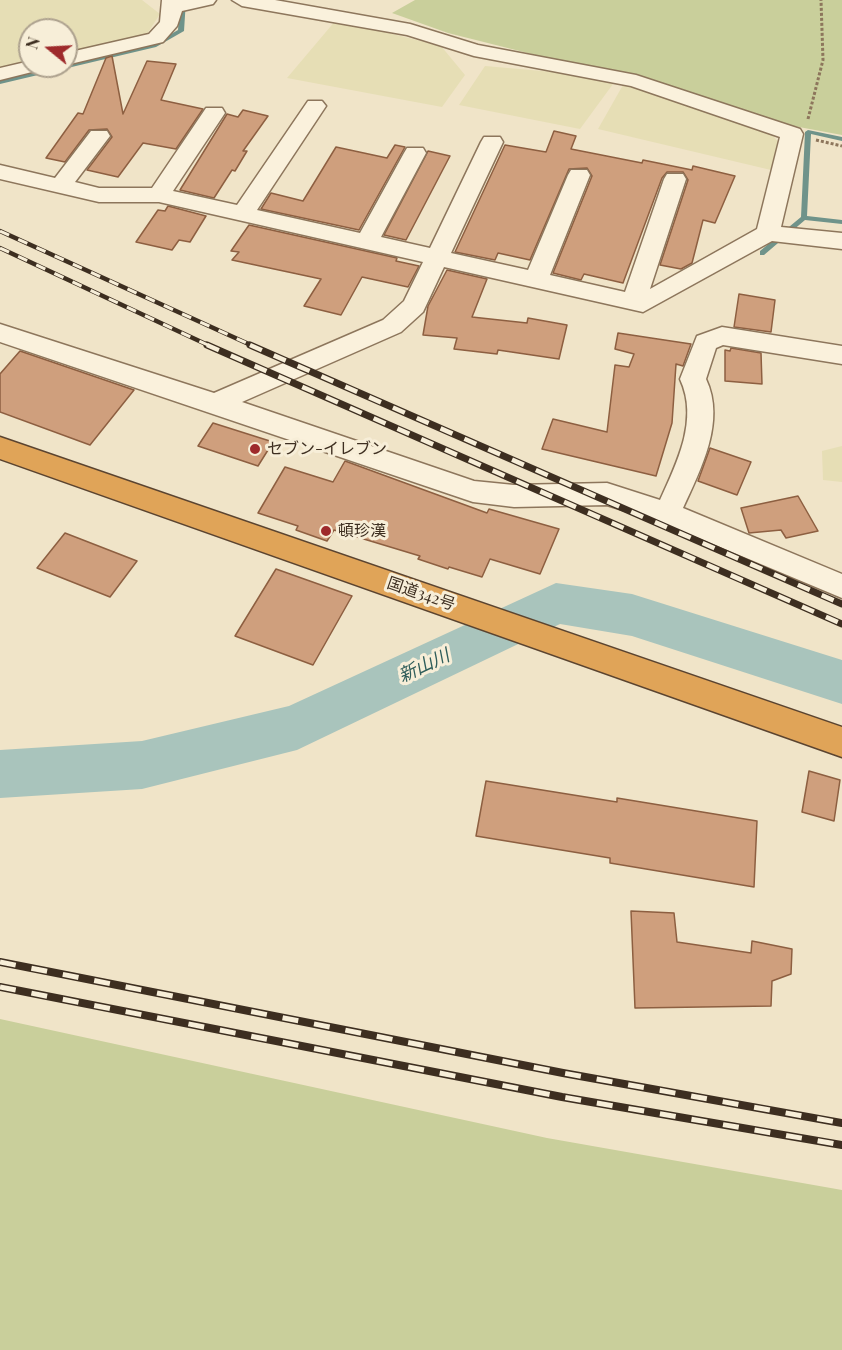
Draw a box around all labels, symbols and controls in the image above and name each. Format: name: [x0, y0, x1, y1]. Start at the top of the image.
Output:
north arrow: [18, 18, 78, 78]
text: N: [21, 34, 44, 52]
place label: セブン-イレブン: [267, 439, 387, 459]
marker: セブン-イレブン: [248, 442, 262, 456]
place label: 頓珍漢: [338, 521, 386, 541]
marker: 頓珍漢: [319, 524, 333, 538]
street label: 国道342号: [384, 573, 458, 615]
water label: 新山川: [395, 645, 453, 687]

